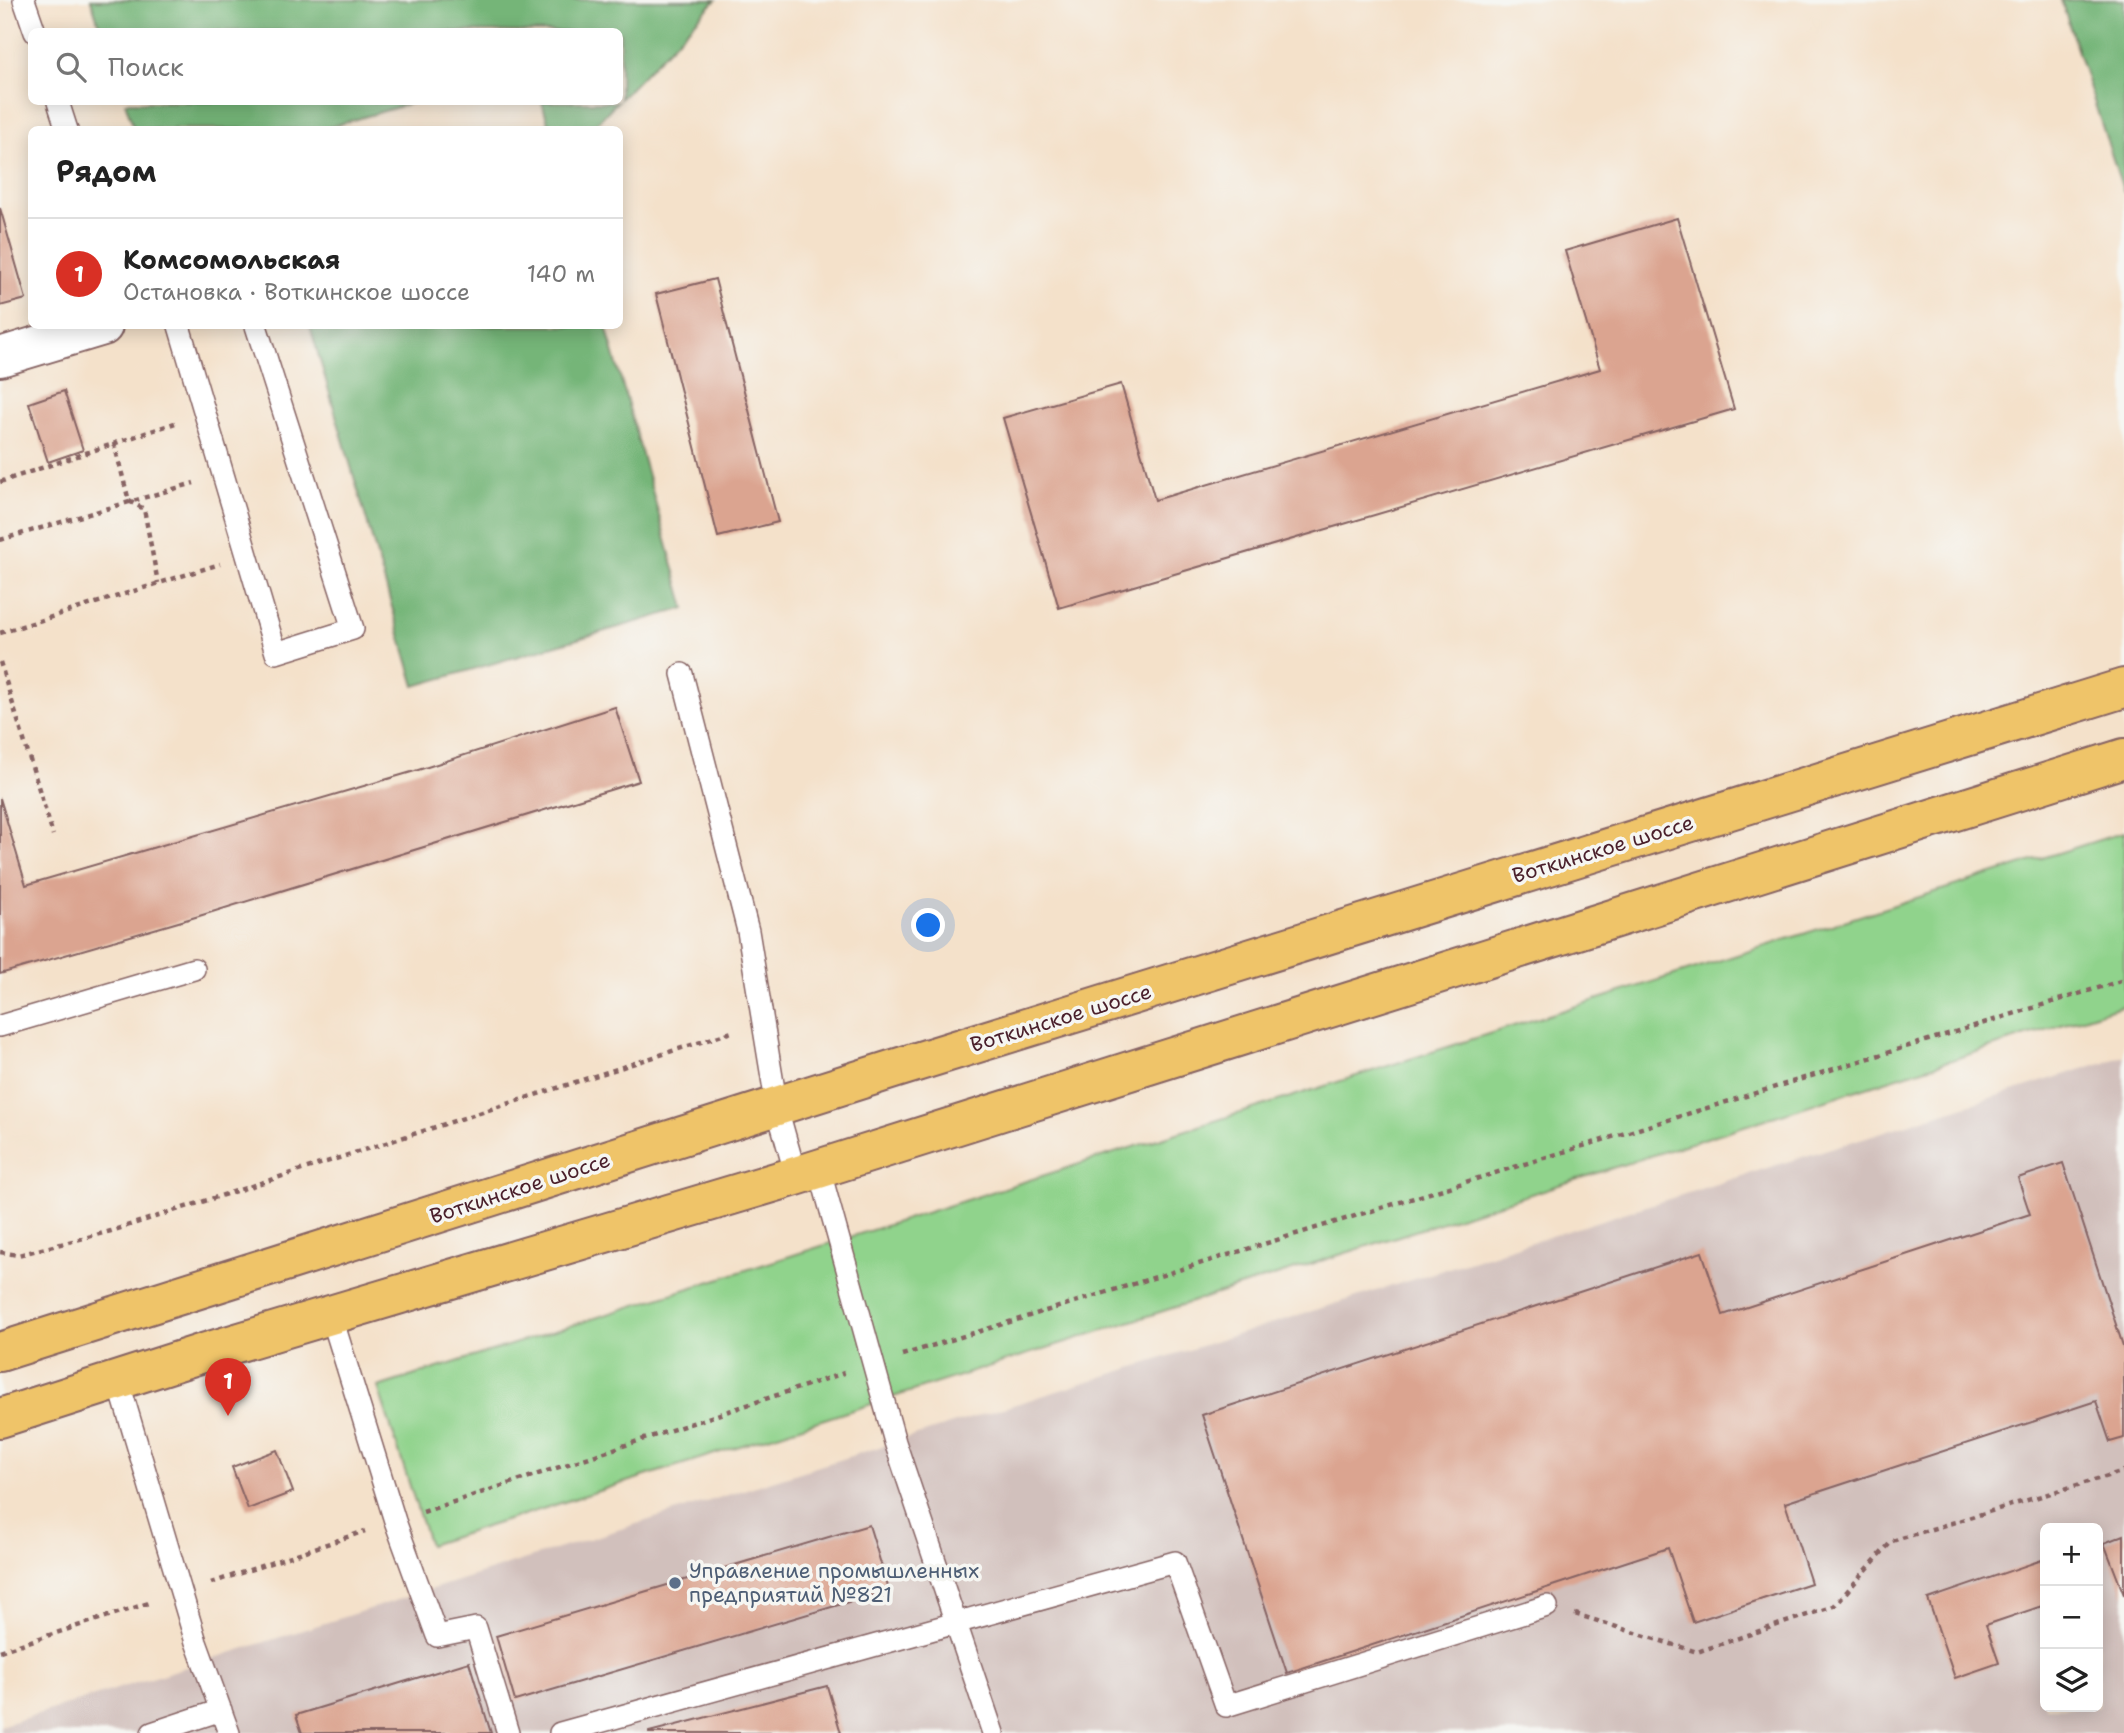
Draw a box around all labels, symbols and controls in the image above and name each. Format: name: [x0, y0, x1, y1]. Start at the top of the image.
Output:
search box: [28, 28, 623, 105]
icon: search: [52, 48, 90, 86]
text: Поиск: [108, 49, 184, 84]
text: Рядом: [56, 151, 156, 192]
text: Комсомольская: [123, 242, 340, 277]
text: 1: [74, 259, 84, 289]
text: 140 m: [527, 259, 595, 289]
text: Остановка · Воткинское шоссе: [123, 277, 470, 307]
street label: Воткинское шоссе: [1509, 808, 1697, 890]
your location: [911, 908, 945, 942]
street label: Воткинское шоссе: [967, 977, 1155, 1059]
street label: Воткинское шоссе: [426, 1146, 614, 1230]
pin: 1: [205, 1358, 251, 1416]
map controls: [2040, 1523, 2103, 1712]
button: +: [2040, 1523, 2103, 1586]
place label: Управление промышленных предприятий №821: [689, 1557, 979, 1609]
marker: Управление промышленных предприятий №821: [667, 1575, 683, 1591]
button: −: [2040, 1586, 2103, 1649]
button: layers: [2040, 1649, 2103, 1712]

